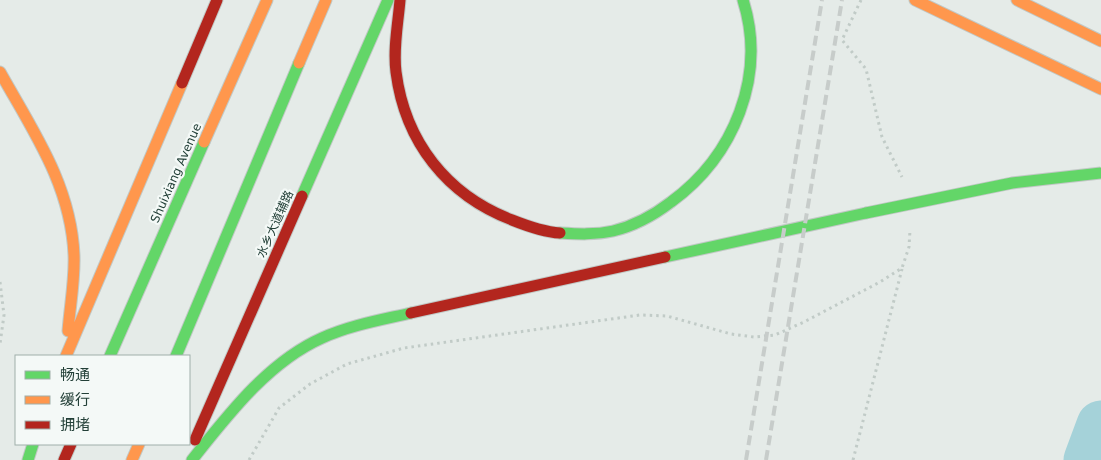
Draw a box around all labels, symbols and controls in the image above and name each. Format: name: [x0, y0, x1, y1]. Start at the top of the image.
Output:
street label: Shuixiang Avenue: [148, 121, 204, 225]
street label: 水乡大道辅路: [254, 188, 296, 260]
legend: [15, 355, 190, 445]
text: 畅通: [60, 366, 90, 384]
text: 缓行: [60, 391, 90, 409]
text: 拥堵: [60, 416, 90, 434]

